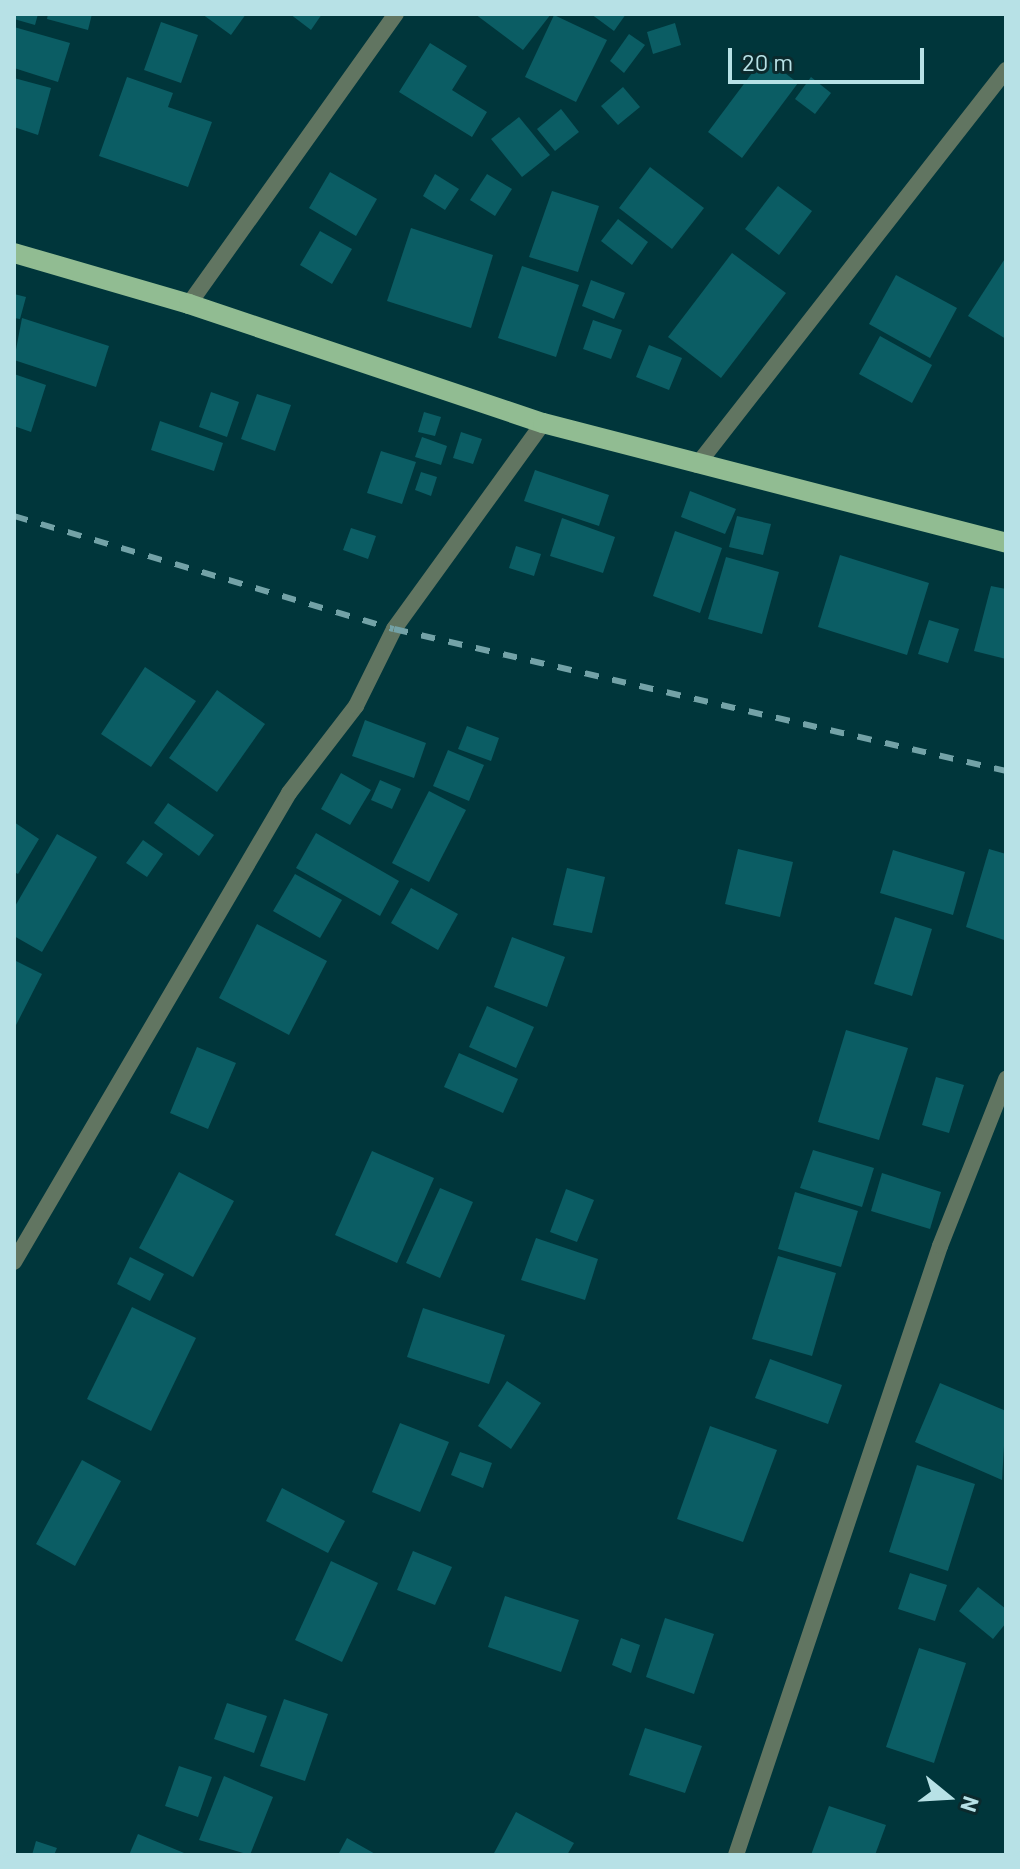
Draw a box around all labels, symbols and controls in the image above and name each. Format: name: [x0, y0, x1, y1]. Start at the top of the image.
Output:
scale bar: [732, 32, 928, 82]
text: 20 m: [742, 47, 793, 76]
north arrow: [908, 1757, 988, 1837]
text: N: [956, 1793, 985, 1815]

